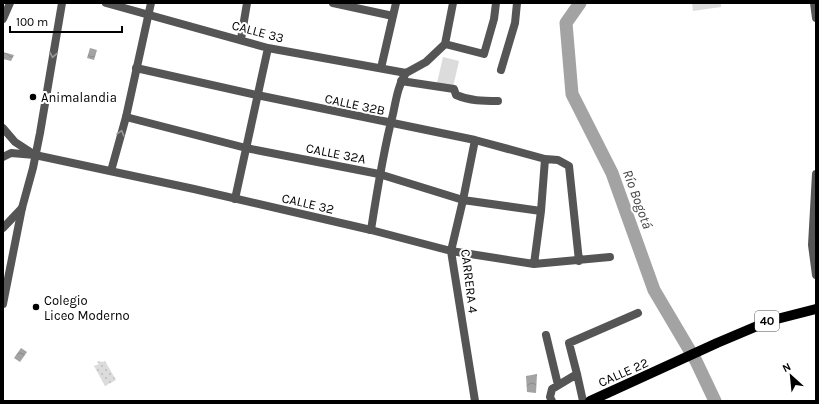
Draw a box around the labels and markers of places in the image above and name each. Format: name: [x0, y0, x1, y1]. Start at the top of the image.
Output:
place label: Animalandia: [41, 90, 117, 105]
marker: Animalandia: [28, 92, 38, 102]
place label: Colegio Liceo Moderno: [44, 293, 130, 323]
marker: Colegio Liceo Moderno: [31, 302, 41, 312]

